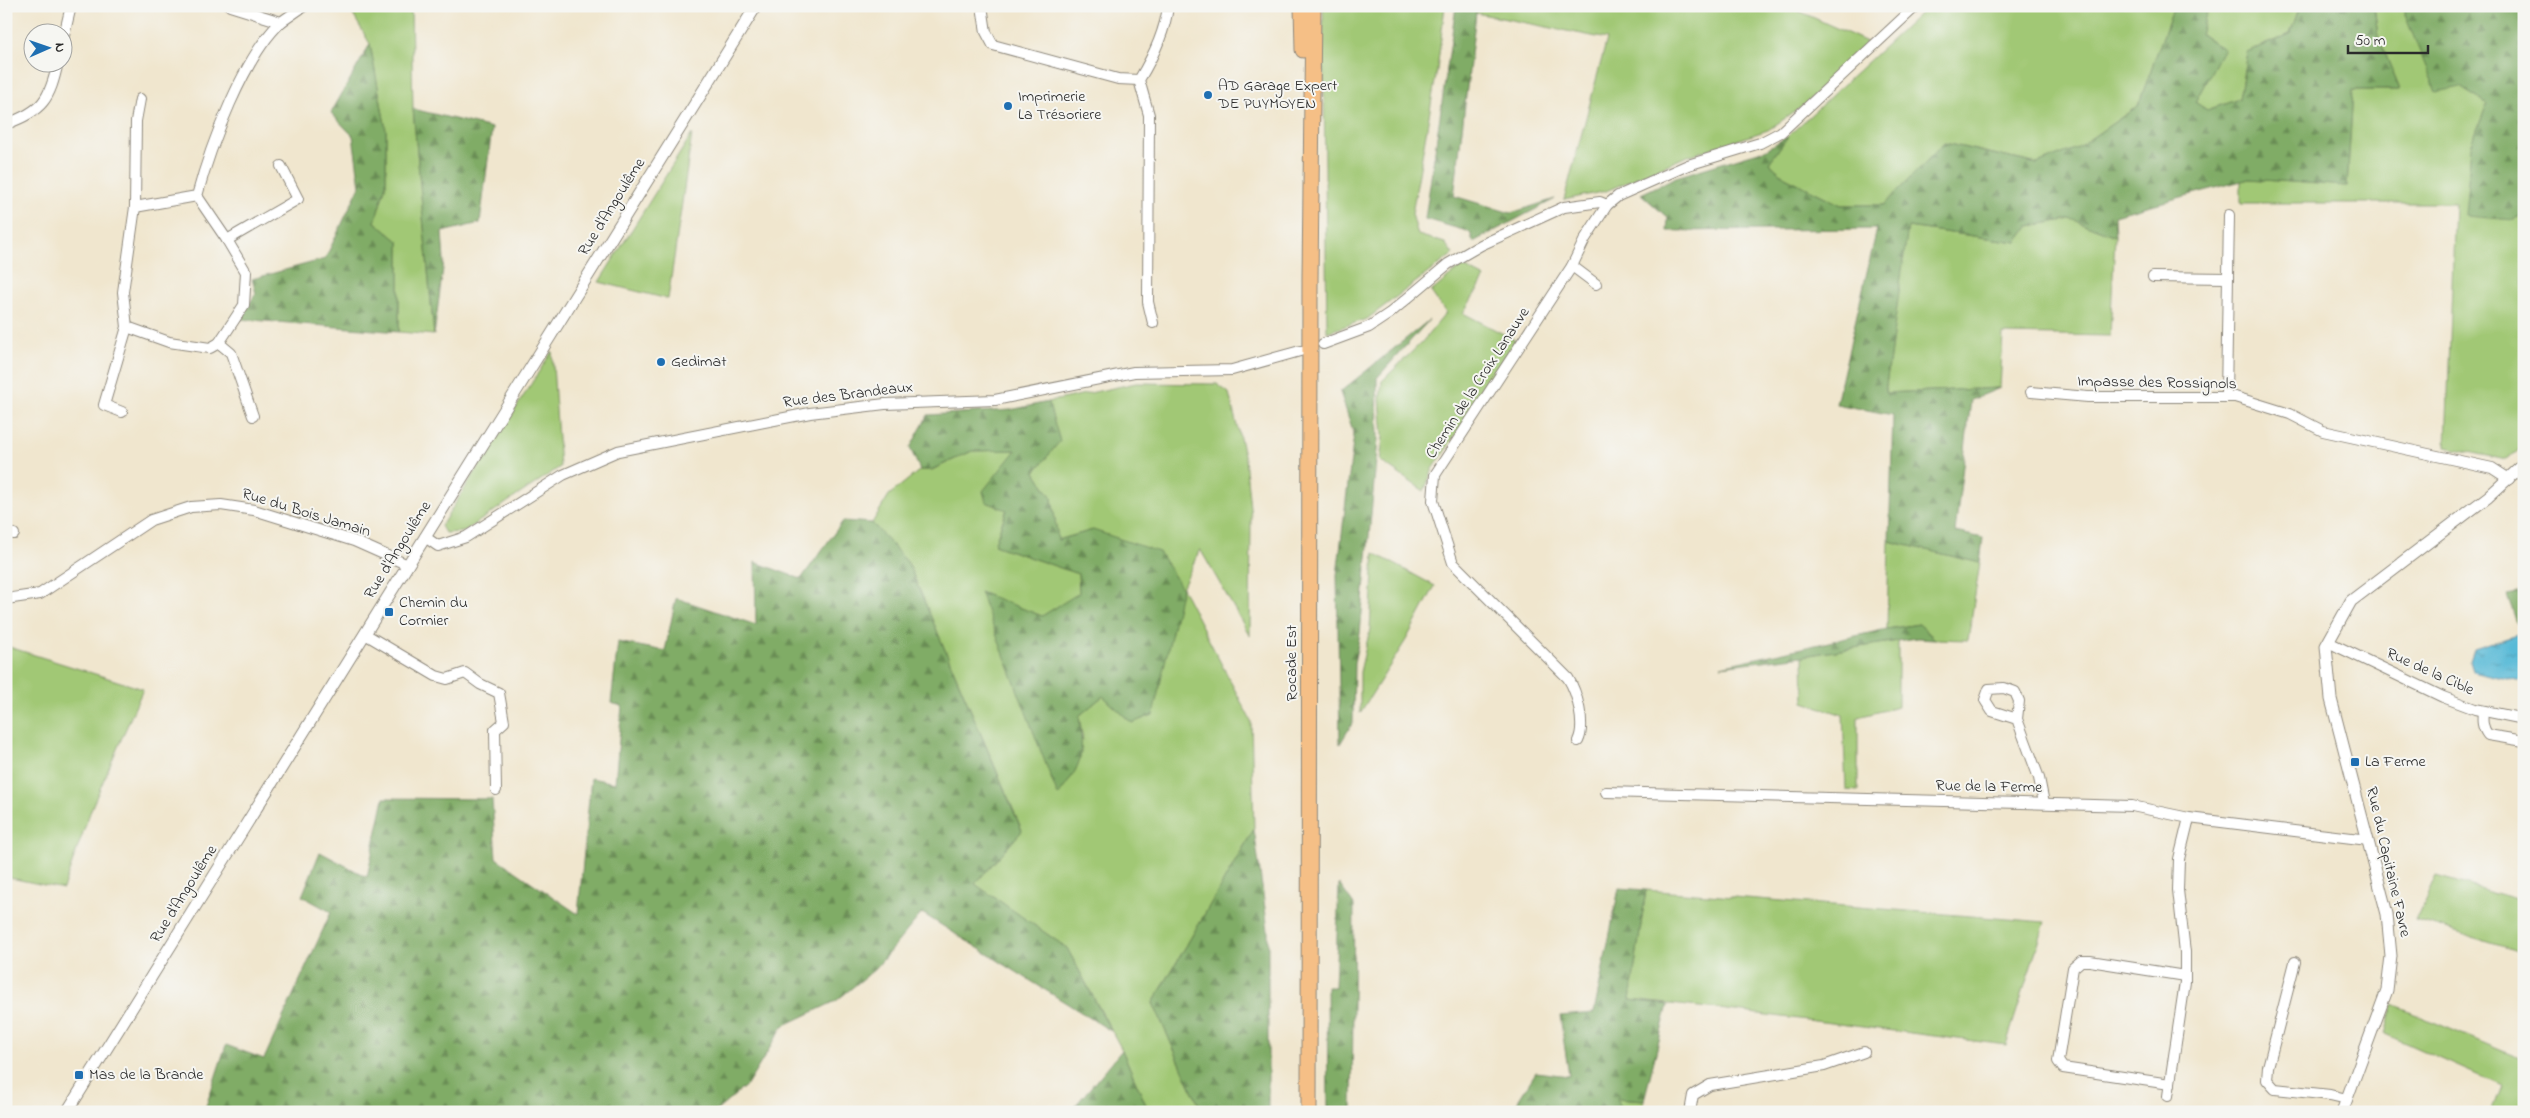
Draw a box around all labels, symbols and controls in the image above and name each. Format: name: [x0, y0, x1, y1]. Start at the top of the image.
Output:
north arrow: [22, 22, 72, 72]
scale bar: [2348, 22, 2428, 54]
text: 50 m: [2355, 30, 2386, 52]
text: N: [49, 43, 70, 53]
place label: AD Garage Expert DE PUYMOYEN: [1217, 74, 1338, 116]
place label: Imprimerie La Trésoriere: [1018, 85, 1102, 127]
marker: AD Garage Expert DE PUYMOYEN: [1202, 89, 1214, 101]
marker: Imprimerie La Trésoriere: [1002, 100, 1014, 112]
street label: Rue d'Angoulême: [572, 153, 652, 261]
street label: Chemin de la Croix Lanauve: [1420, 302, 1537, 463]
place label: Gedimat: [671, 350, 727, 374]
marker: Gedimat: [655, 356, 667, 368]
street label: Impasse des Rossignols: [2077, 370, 2237, 396]
street label: Rue des Brandeaux: [782, 375, 914, 415]
street label: Rue du Bois Jamain: [239, 482, 373, 544]
street label: Rue d'Angoulême: [358, 496, 438, 604]
place label: Chemin du Cormier: [399, 591, 468, 633]
marker: Chemin du Cormier: [383, 606, 395, 618]
street label: Rocade Est: [1280, 624, 1304, 701]
street label: Rue de la Cible: [2382, 642, 2479, 702]
place label: La Ferme: [2365, 750, 2426, 774]
marker: La Ferme: [2349, 756, 2361, 768]
street label: Rue de la Ferme: [1935, 774, 2043, 800]
street label: Rue du Capitaine Favre: [2359, 785, 2417, 940]
street label: Rue d'Angoulême: [144, 840, 224, 948]
place label: Mas de la Brande: [89, 1063, 204, 1087]
marker: Mas de la Brande: [73, 1069, 85, 1081]

